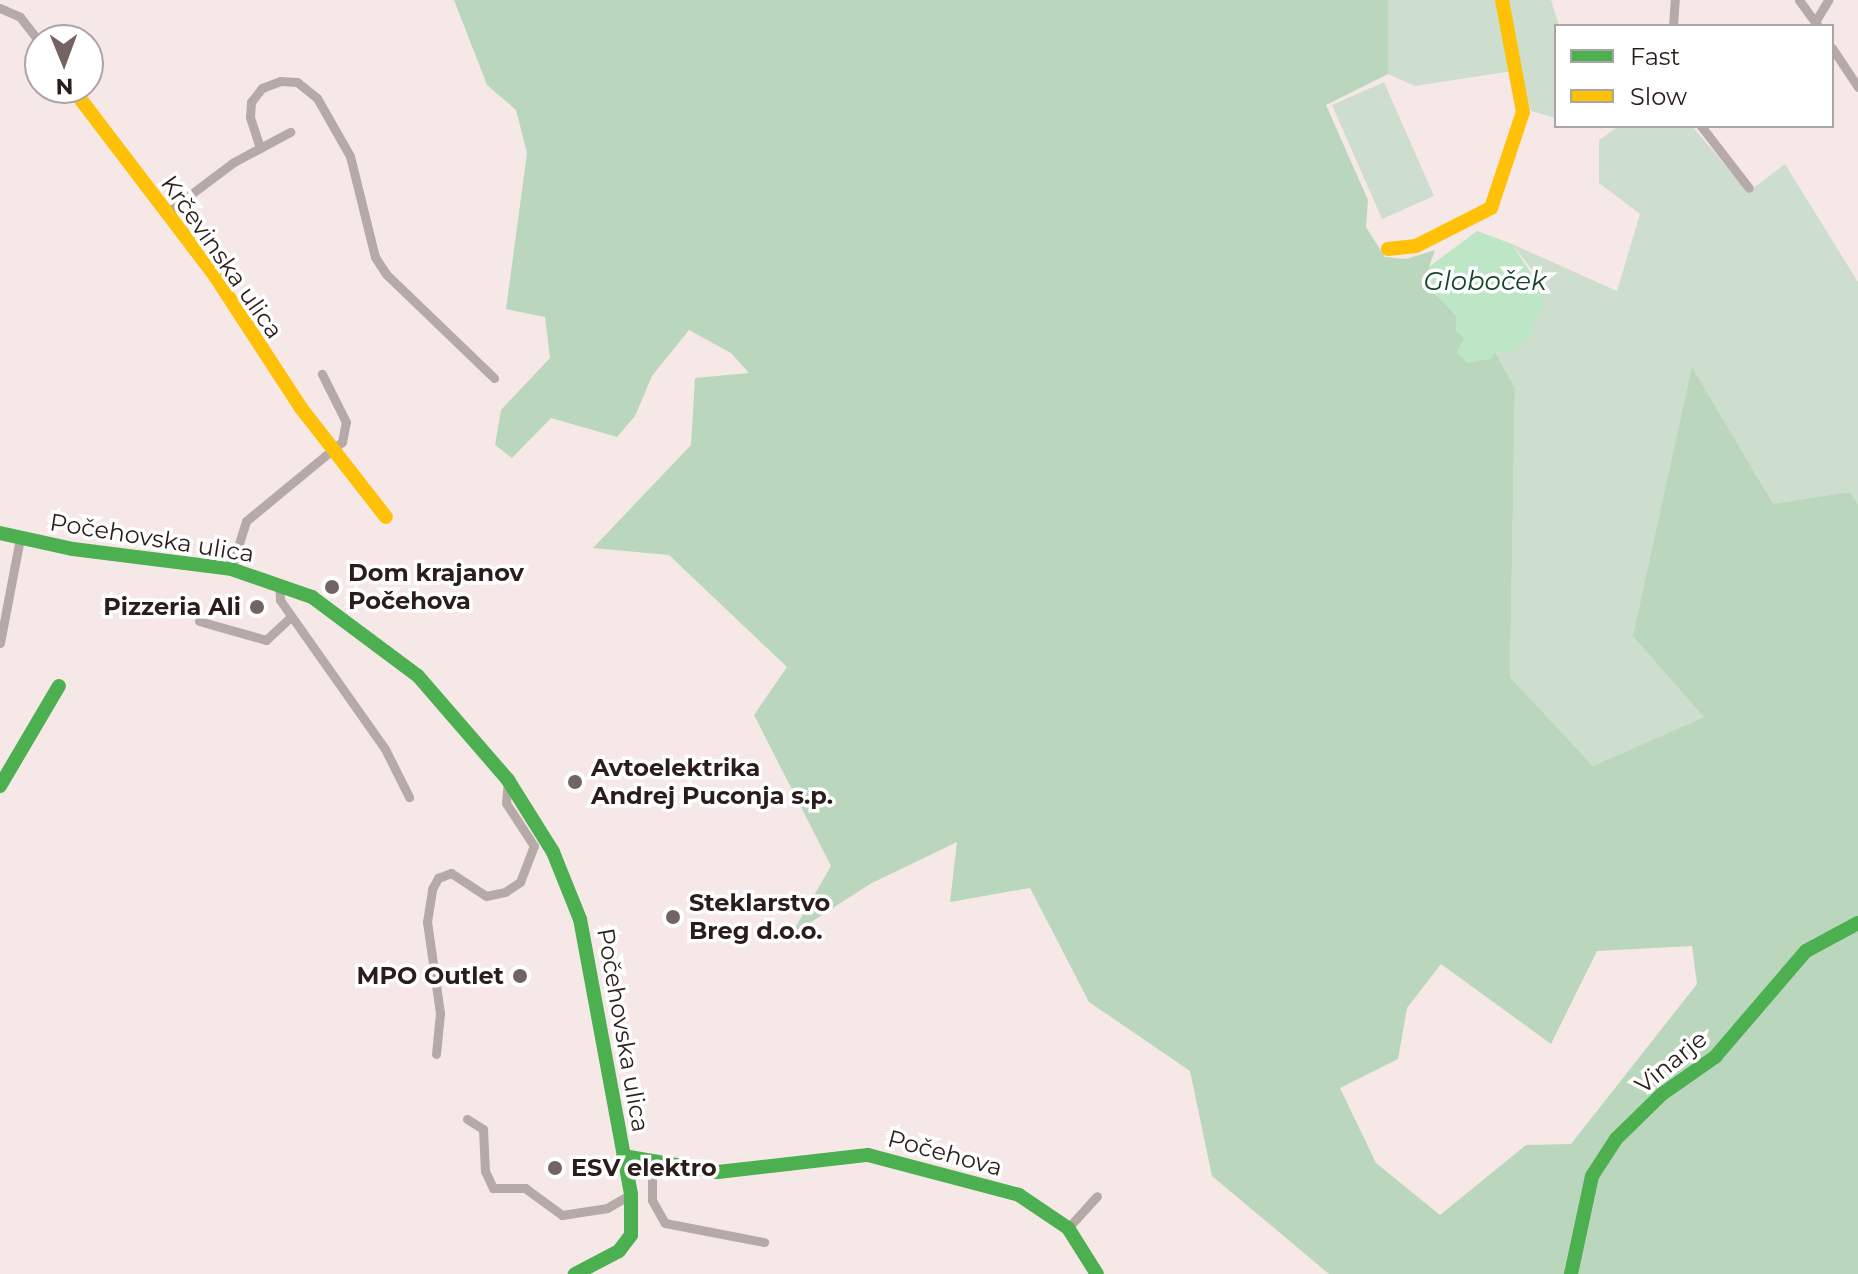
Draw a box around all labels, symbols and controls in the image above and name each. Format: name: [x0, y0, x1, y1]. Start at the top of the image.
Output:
north arrow: [24, 24, 104, 104]
legend: [1554, 24, 1834, 128]
text: Fast: [1630, 42, 1680, 71]
text: N: [55, 73, 74, 100]
text: Slow: [1630, 82, 1687, 111]
street label: Krčevinska ulica: [155, 170, 289, 344]
water label: Globoček: [1424, 266, 1546, 298]
street label: Počehovska ulica: [48, 508, 256, 568]
place label: Dom krajanov Počehova: [348, 559, 524, 615]
marker: Dom krajanov Počehova: [323, 578, 341, 596]
place label: Pizzeria Ali: [103, 593, 241, 621]
marker: Pizzeria Ali: [248, 598, 266, 616]
place label: Avtoelektrika Andrej Puconja s.p.: [591, 754, 833, 810]
marker: Avtoelektrika Andrej Puconja s.p.: [566, 773, 584, 791]
place label: Steklarstvo Breg d.o.o.: [689, 889, 830, 945]
marker: Steklarstvo Breg d.o.o.: [664, 908, 682, 926]
street label: Počehovska ulica: [591, 926, 655, 1134]
place label: MPO Outlet: [356, 962, 504, 990]
marker: MPO Outlet: [511, 967, 529, 985]
street label: Vinarje: [1629, 1024, 1713, 1100]
street label: Počehova: [885, 1124, 1005, 1182]
place label: ESV elektro: [571, 1154, 717, 1182]
marker: ESV elektro: [546, 1159, 564, 1177]

